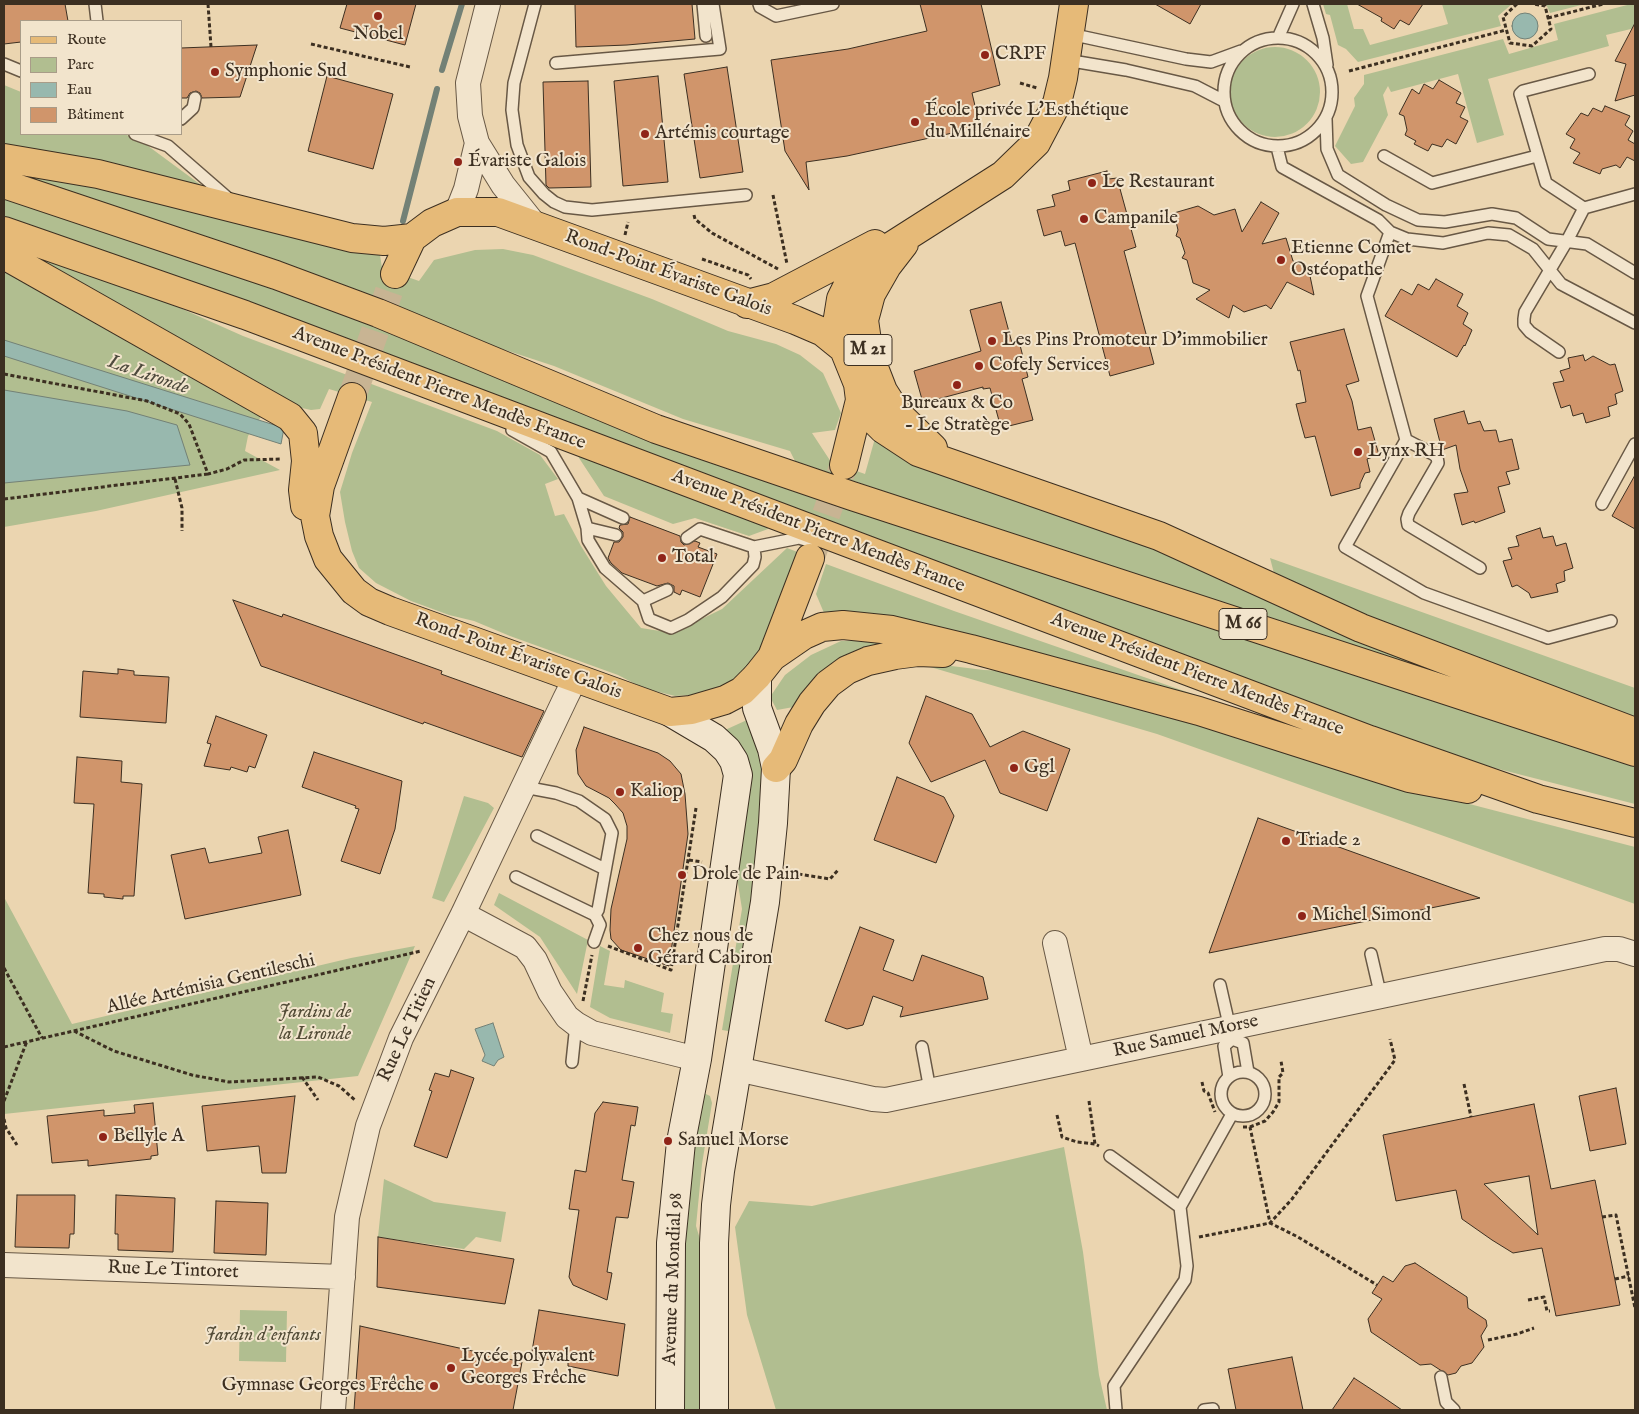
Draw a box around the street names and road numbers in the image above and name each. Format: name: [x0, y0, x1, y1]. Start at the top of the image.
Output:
street label: Rond-Point Évariste Galois: [562, 226, 774, 322]
street label: Avenue Président Pierre Mendès France: [289, 322, 589, 456]
road number: M 21: [844, 334, 892, 366]
street label: Avenue Président Pierre Mendès France: [668, 465, 968, 599]
street label: Avenue Président Pierre Mendès France: [1047, 608, 1347, 742]
road number: M 66: [1219, 608, 1267, 640]
street label: Rond-Point Évariste Galois: [412, 609, 624, 705]
street label: Allée Artémisia Gentileschi: [105, 950, 317, 1020]
street label: Rue Le Titien: [374, 974, 442, 1086]
street label: Rue Samuel Morse: [1111, 1010, 1261, 1064]
street label: Avenue du Mondial 98: [660, 1192, 688, 1366]
street label: Rue Le Tintoret: [107, 1257, 239, 1285]

